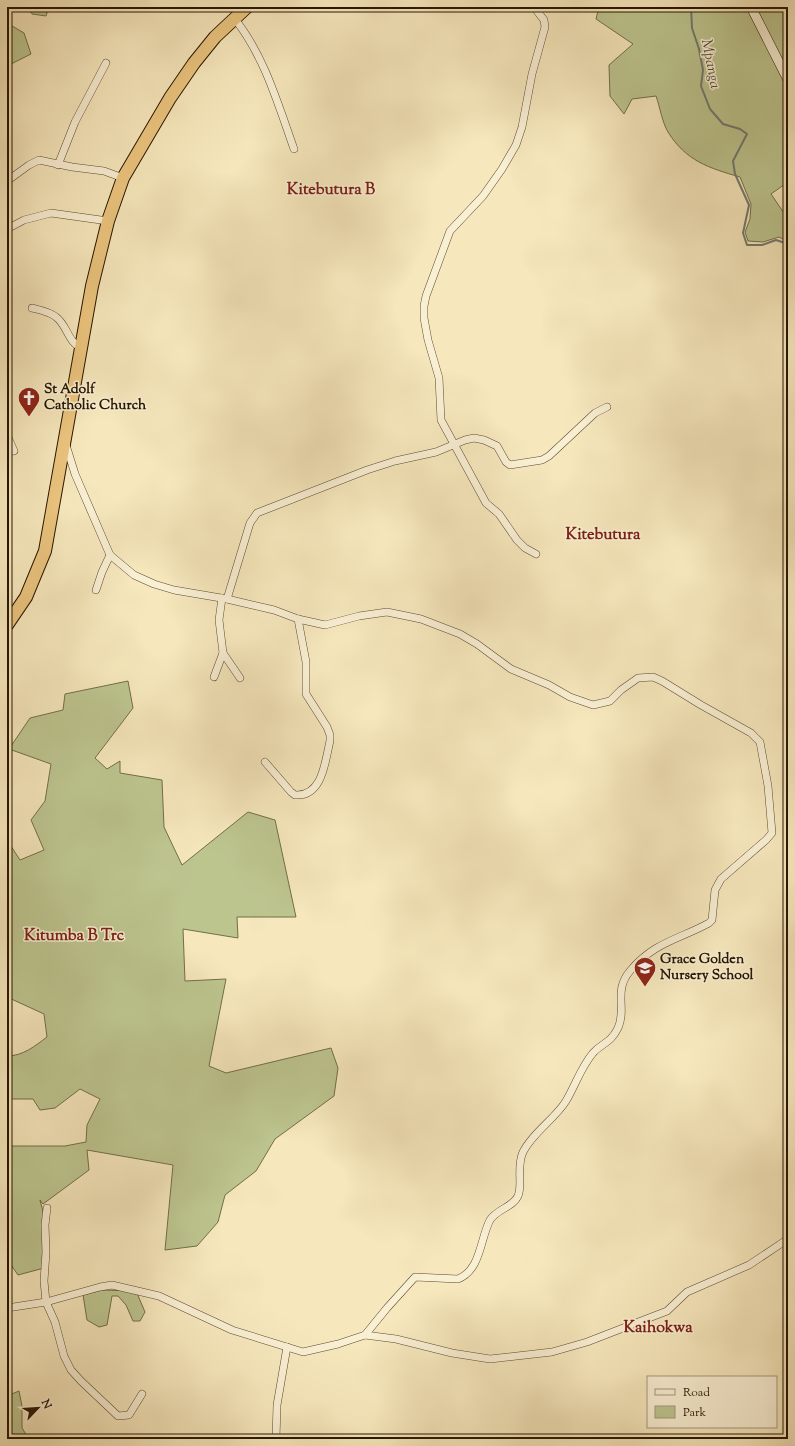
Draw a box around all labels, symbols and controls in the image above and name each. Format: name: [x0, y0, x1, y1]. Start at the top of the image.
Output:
water label: Mpanga: [695, 37, 725, 91]
district label: Kitebutura B: [287, 179, 375, 202]
place label: St Adolf Catholic Church: [44, 380, 147, 416]
church icon: St Adolf Catholic Church: [16, 385, 42, 418]
district label: Kitebutura: [566, 524, 641, 547]
district label: Kitumba B Trc: [24, 925, 125, 948]
place label: Grace Golden Nursery School: [660, 950, 754, 986]
school or university icon: Grace Golden Nursery School: [632, 955, 658, 988]
district label: Kaihokwa: [623, 1317, 693, 1340]
legend: [647, 1376, 777, 1428]
text: Road: [683, 1384, 710, 1402]
north arrow: [18, 1388, 58, 1428]
text: N: [37, 1396, 55, 1412]
text: Park: [683, 1404, 706, 1422]

